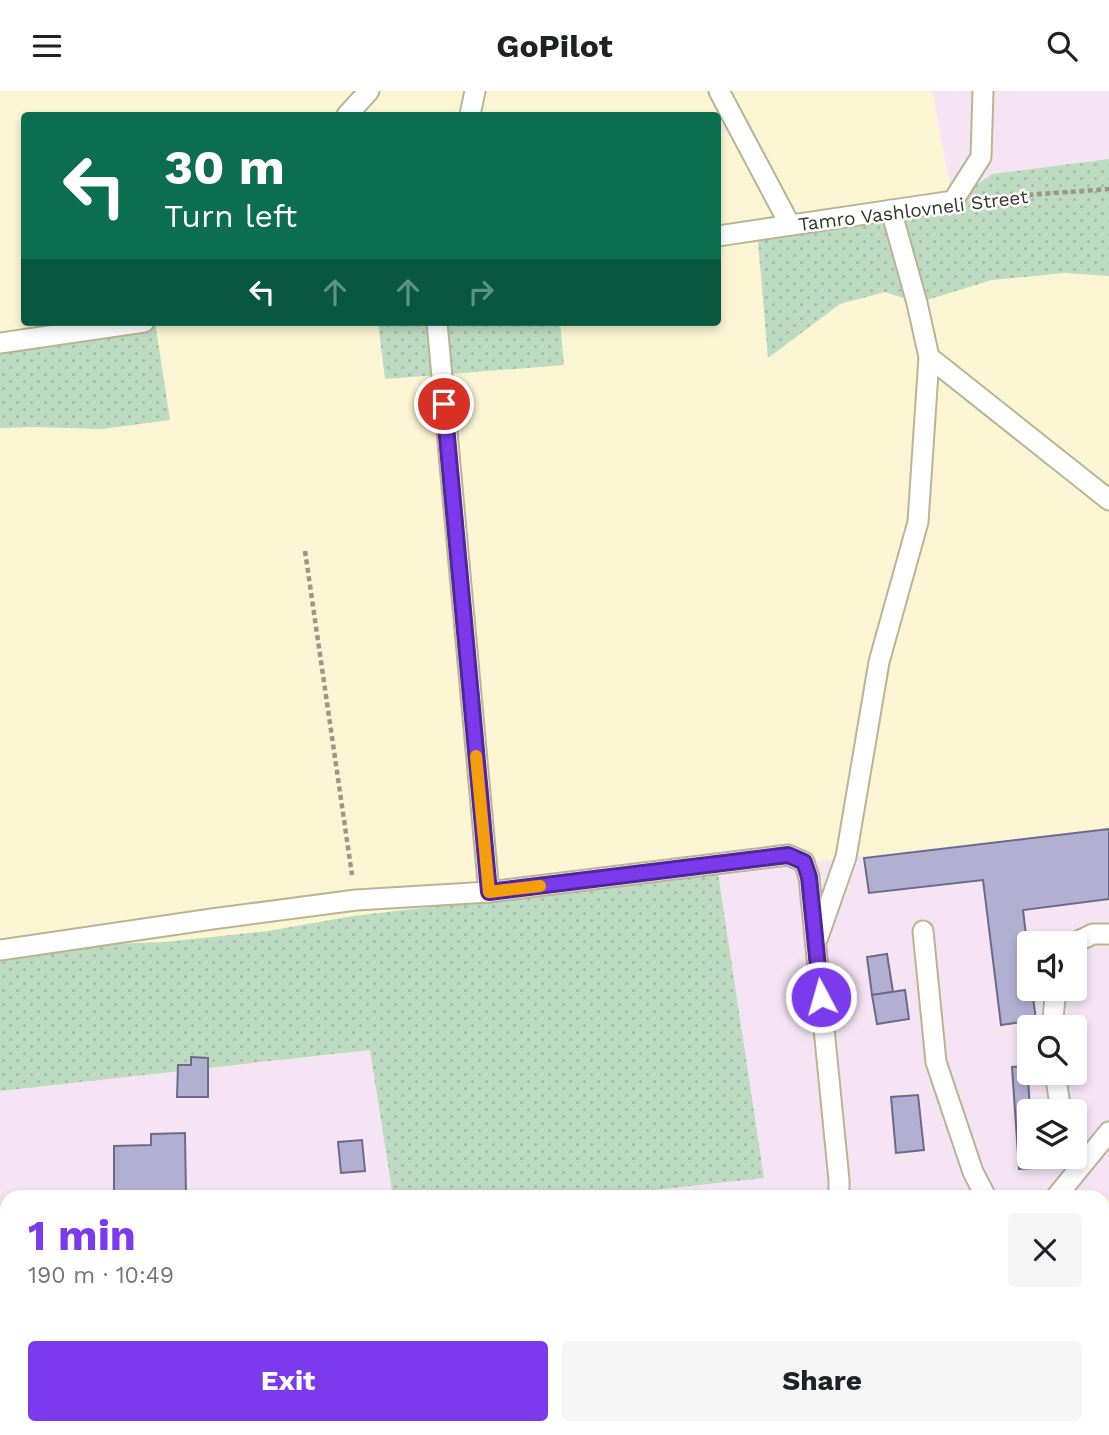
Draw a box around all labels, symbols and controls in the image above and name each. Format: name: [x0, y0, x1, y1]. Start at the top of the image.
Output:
icon: menu: [28, 27, 66, 65]
text: GoPilot: [496, 27, 613, 65]
icon: search: [1043, 27, 1081, 65]
text: 30 m: [164, 138, 285, 196]
icon: left: [49, 140, 140, 231]
street label: Tamro Vashlovneli Street: [797, 185, 1029, 236]
text: Turn left: [164, 197, 297, 235]
icon: left: [243, 273, 281, 311]
icon: ahead: [316, 273, 354, 311]
icon: ahead: [389, 273, 427, 311]
icon: right: [462, 273, 500, 311]
pin: [414, 374, 474, 434]
icon: arrive: [425, 385, 463, 423]
map controls: [1017, 931, 1087, 1169]
button: sound: [1017, 931, 1087, 1001]
position arrow: [784, 960, 858, 1034]
button: search: [1017, 1015, 1087, 1085]
button: layers: [1017, 1099, 1087, 1169]
text: 1 min: [28, 1211, 136, 1260]
button: close: [1008, 1213, 1082, 1287]
text: 190 m · 10:49: [28, 1262, 174, 1289]
button: Exit: [28, 1341, 548, 1421]
button: Share: [562, 1341, 1082, 1421]

